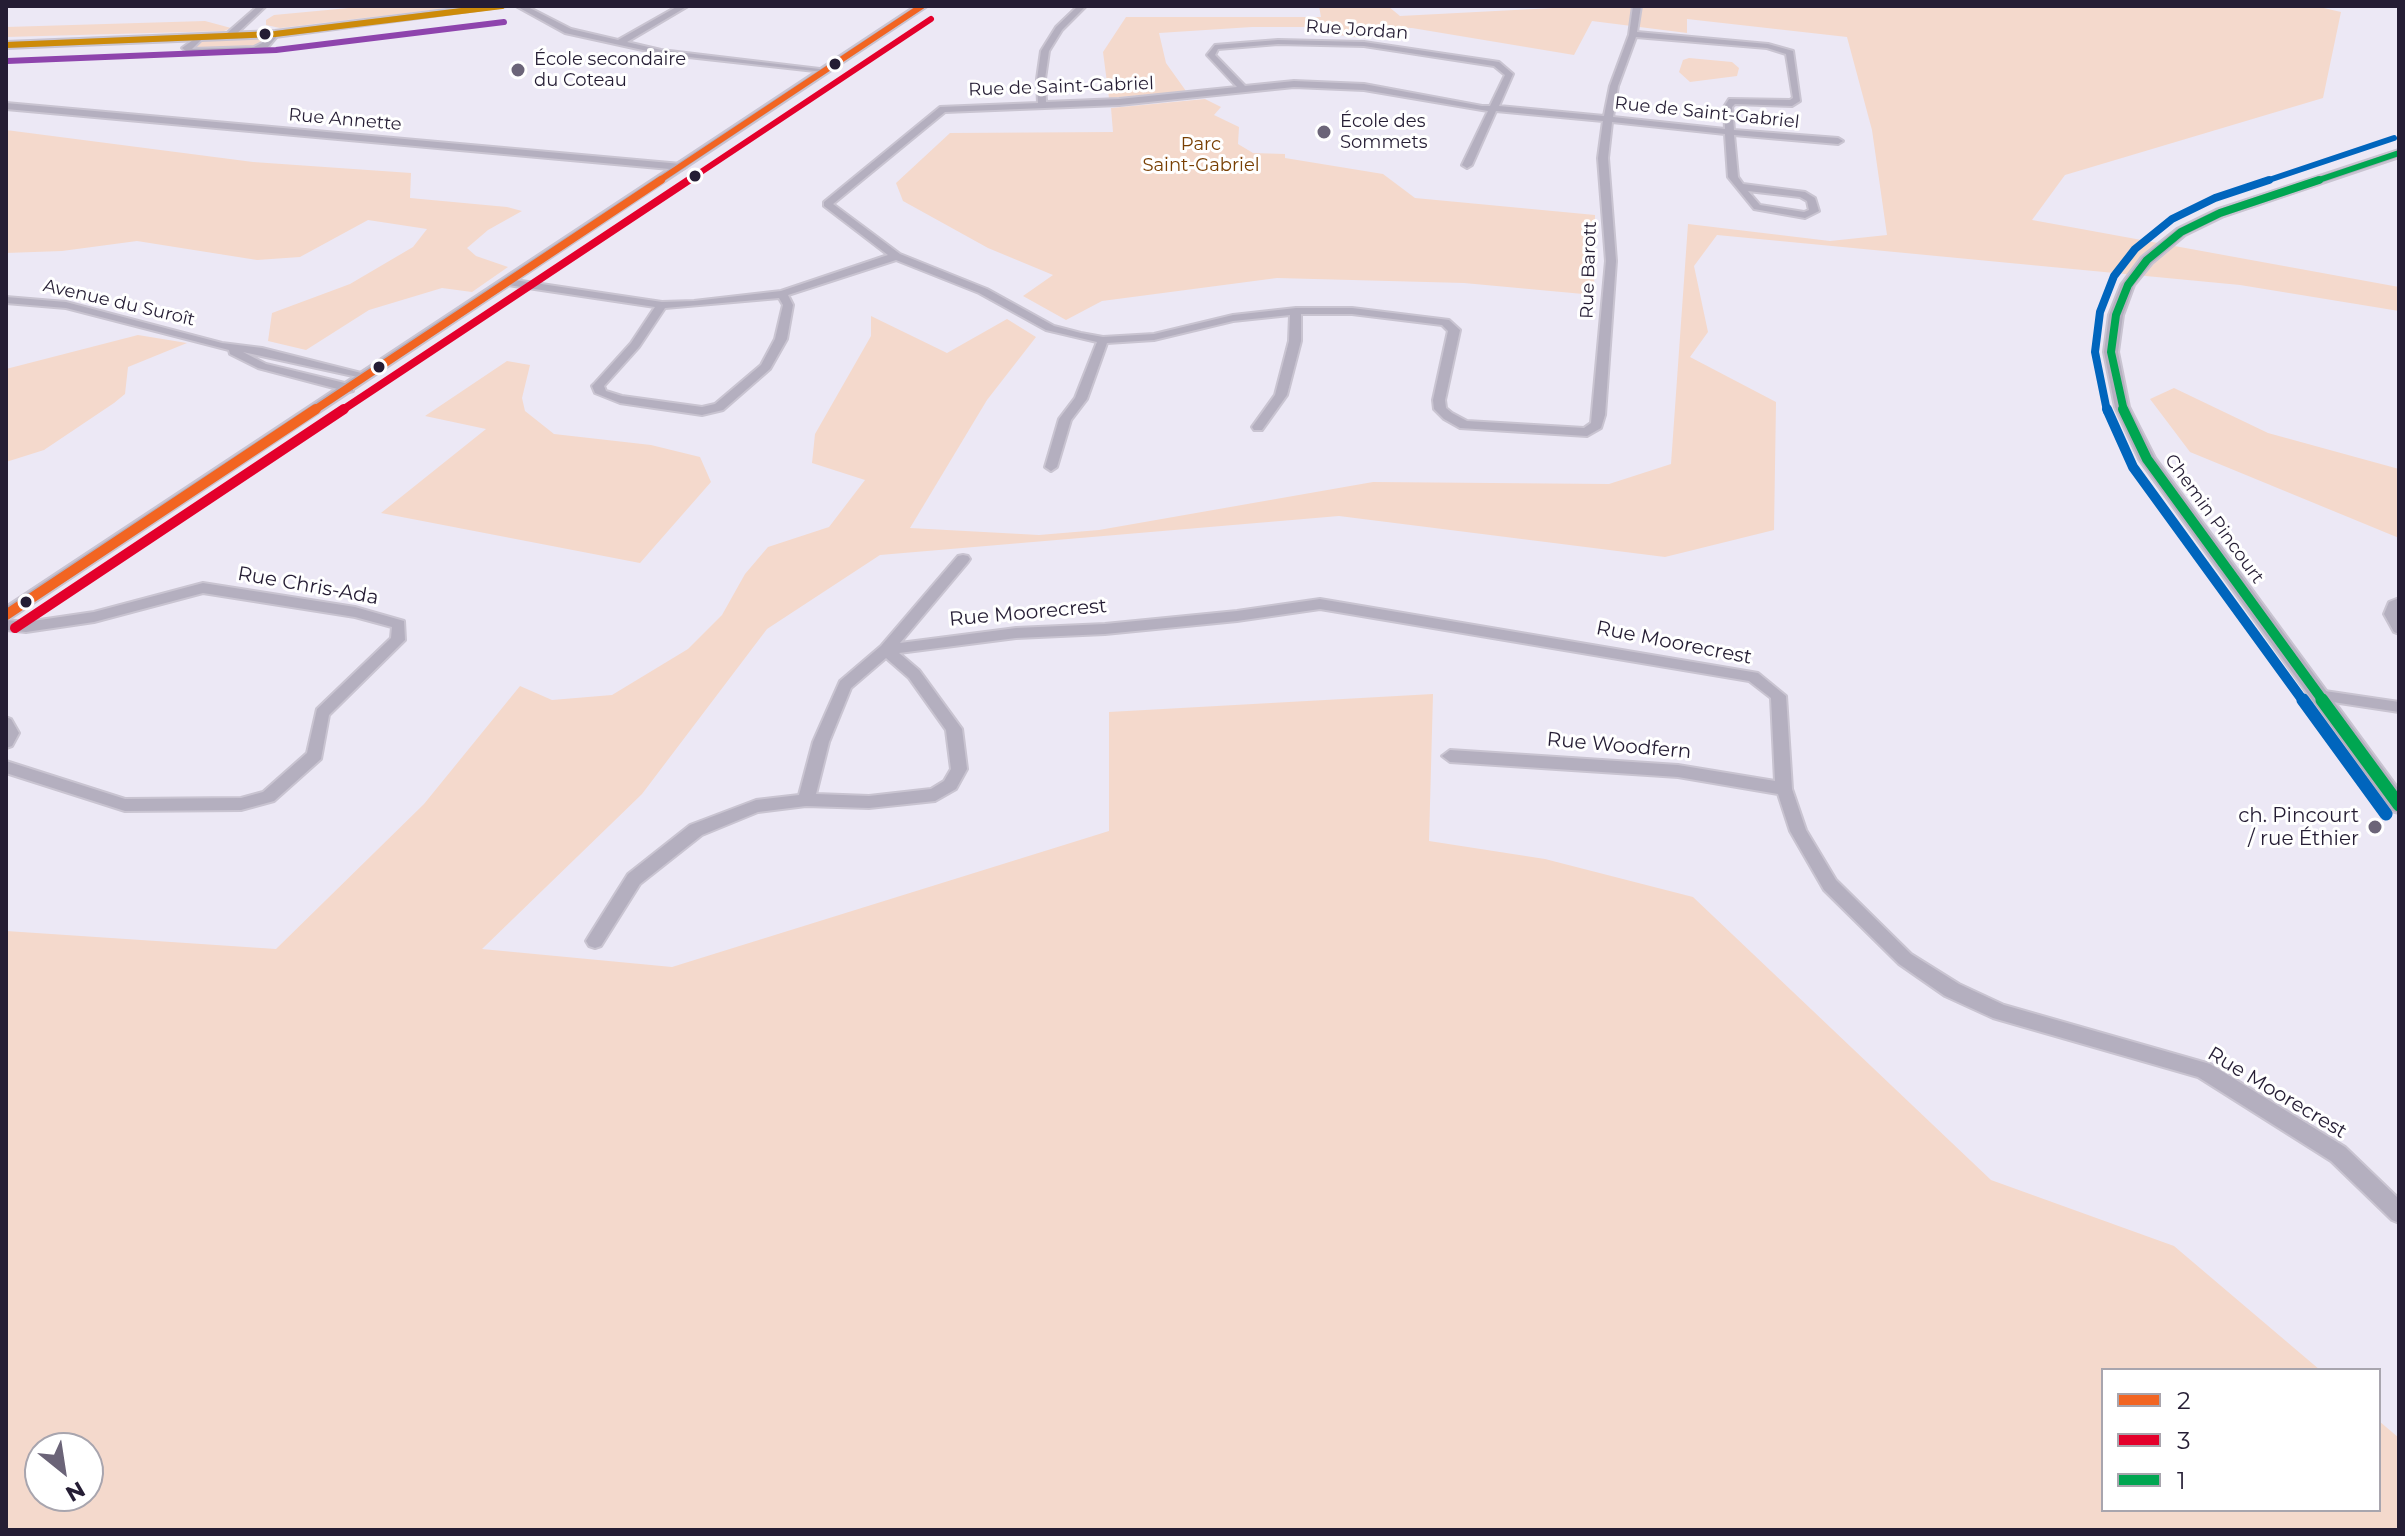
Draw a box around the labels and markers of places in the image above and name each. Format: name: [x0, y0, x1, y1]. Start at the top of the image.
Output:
unlabelled marker: [257, 26, 273, 42]
place label: École secondaire du Coteau: [534, 49, 686, 92]
unlabelled marker: [827, 56, 843, 72]
marker: École secondaire du Coteau: [509, 61, 527, 79]
place label: École des Sommets: [1340, 111, 1428, 154]
marker: École des Sommets: [1315, 123, 1333, 141]
unlabelled marker: [687, 168, 703, 184]
unlabelled marker: [371, 359, 387, 375]
unlabelled marker: [18, 594, 34, 610]
place label: ch. Pincourt / rue Éthier: [2238, 804, 2359, 851]
marker: ch. Pincourt / rue Éthier: [2366, 818, 2384, 836]

